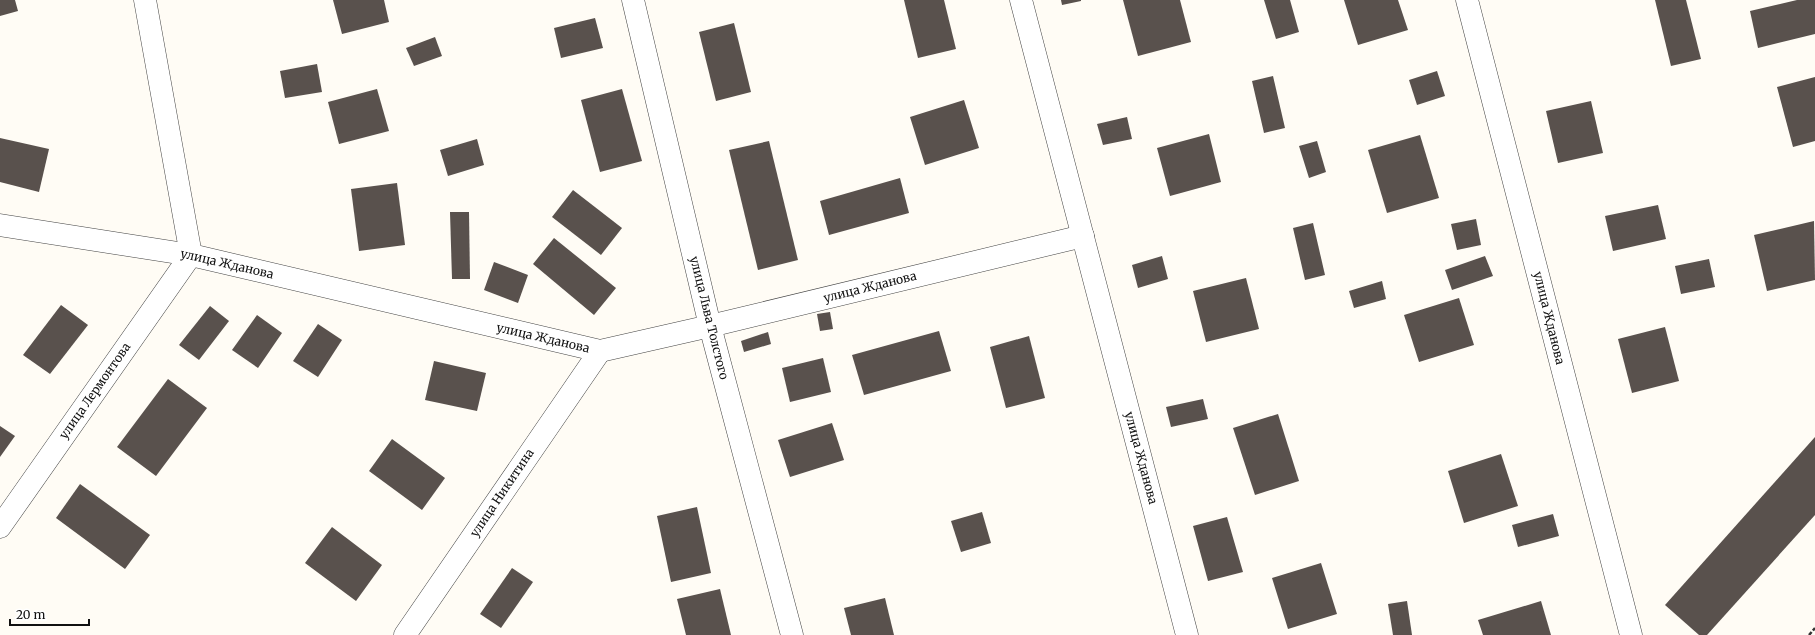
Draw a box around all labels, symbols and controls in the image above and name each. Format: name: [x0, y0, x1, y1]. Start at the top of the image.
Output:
street label: улица Жданова: [179, 246, 276, 282]
street label: улица Льва Толстого: [687, 255, 732, 381]
street label: улица Жданова: [822, 268, 918, 305]
street label: улица Жданова: [1531, 270, 1568, 366]
street label: улица Жданова: [495, 320, 592, 356]
street label: улица Лермонтова: [56, 339, 134, 442]
street label: улица Жданова: [1122, 410, 1161, 506]
street label: улица Никитина: [466, 445, 537, 540]
scale bar: [10, 601, 89, 627]
text: 20 m: [16, 607, 45, 622]

